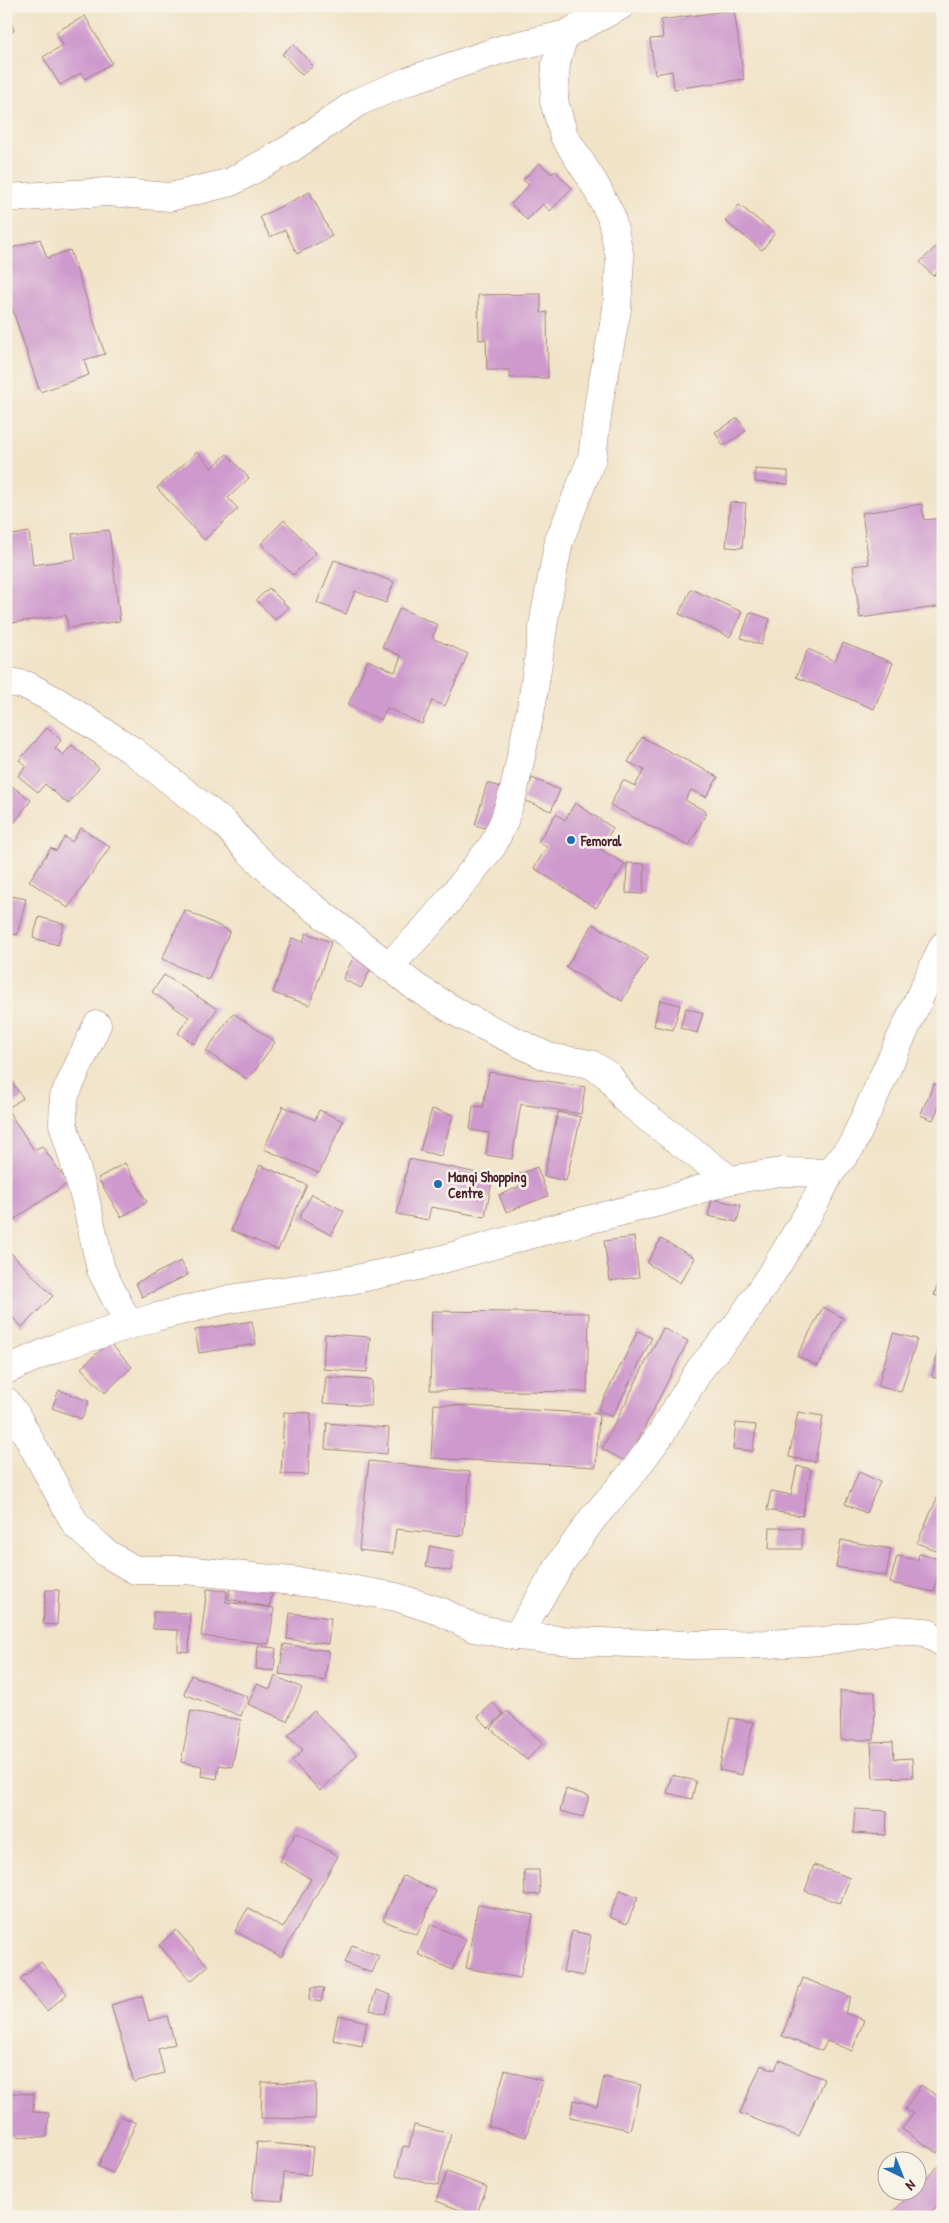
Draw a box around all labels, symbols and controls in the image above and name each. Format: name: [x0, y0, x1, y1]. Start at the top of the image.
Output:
place label: Femoral: [580, 831, 622, 850]
marker: Femoral: [565, 834, 577, 846]
place label: Mangi Shopping Centre: [448, 1167, 526, 1202]
marker: Mangi Shopping Centre: [432, 1178, 444, 1190]
north arrow: [876, 2150, 926, 2200]
text: N: [902, 2176, 920, 2196]

